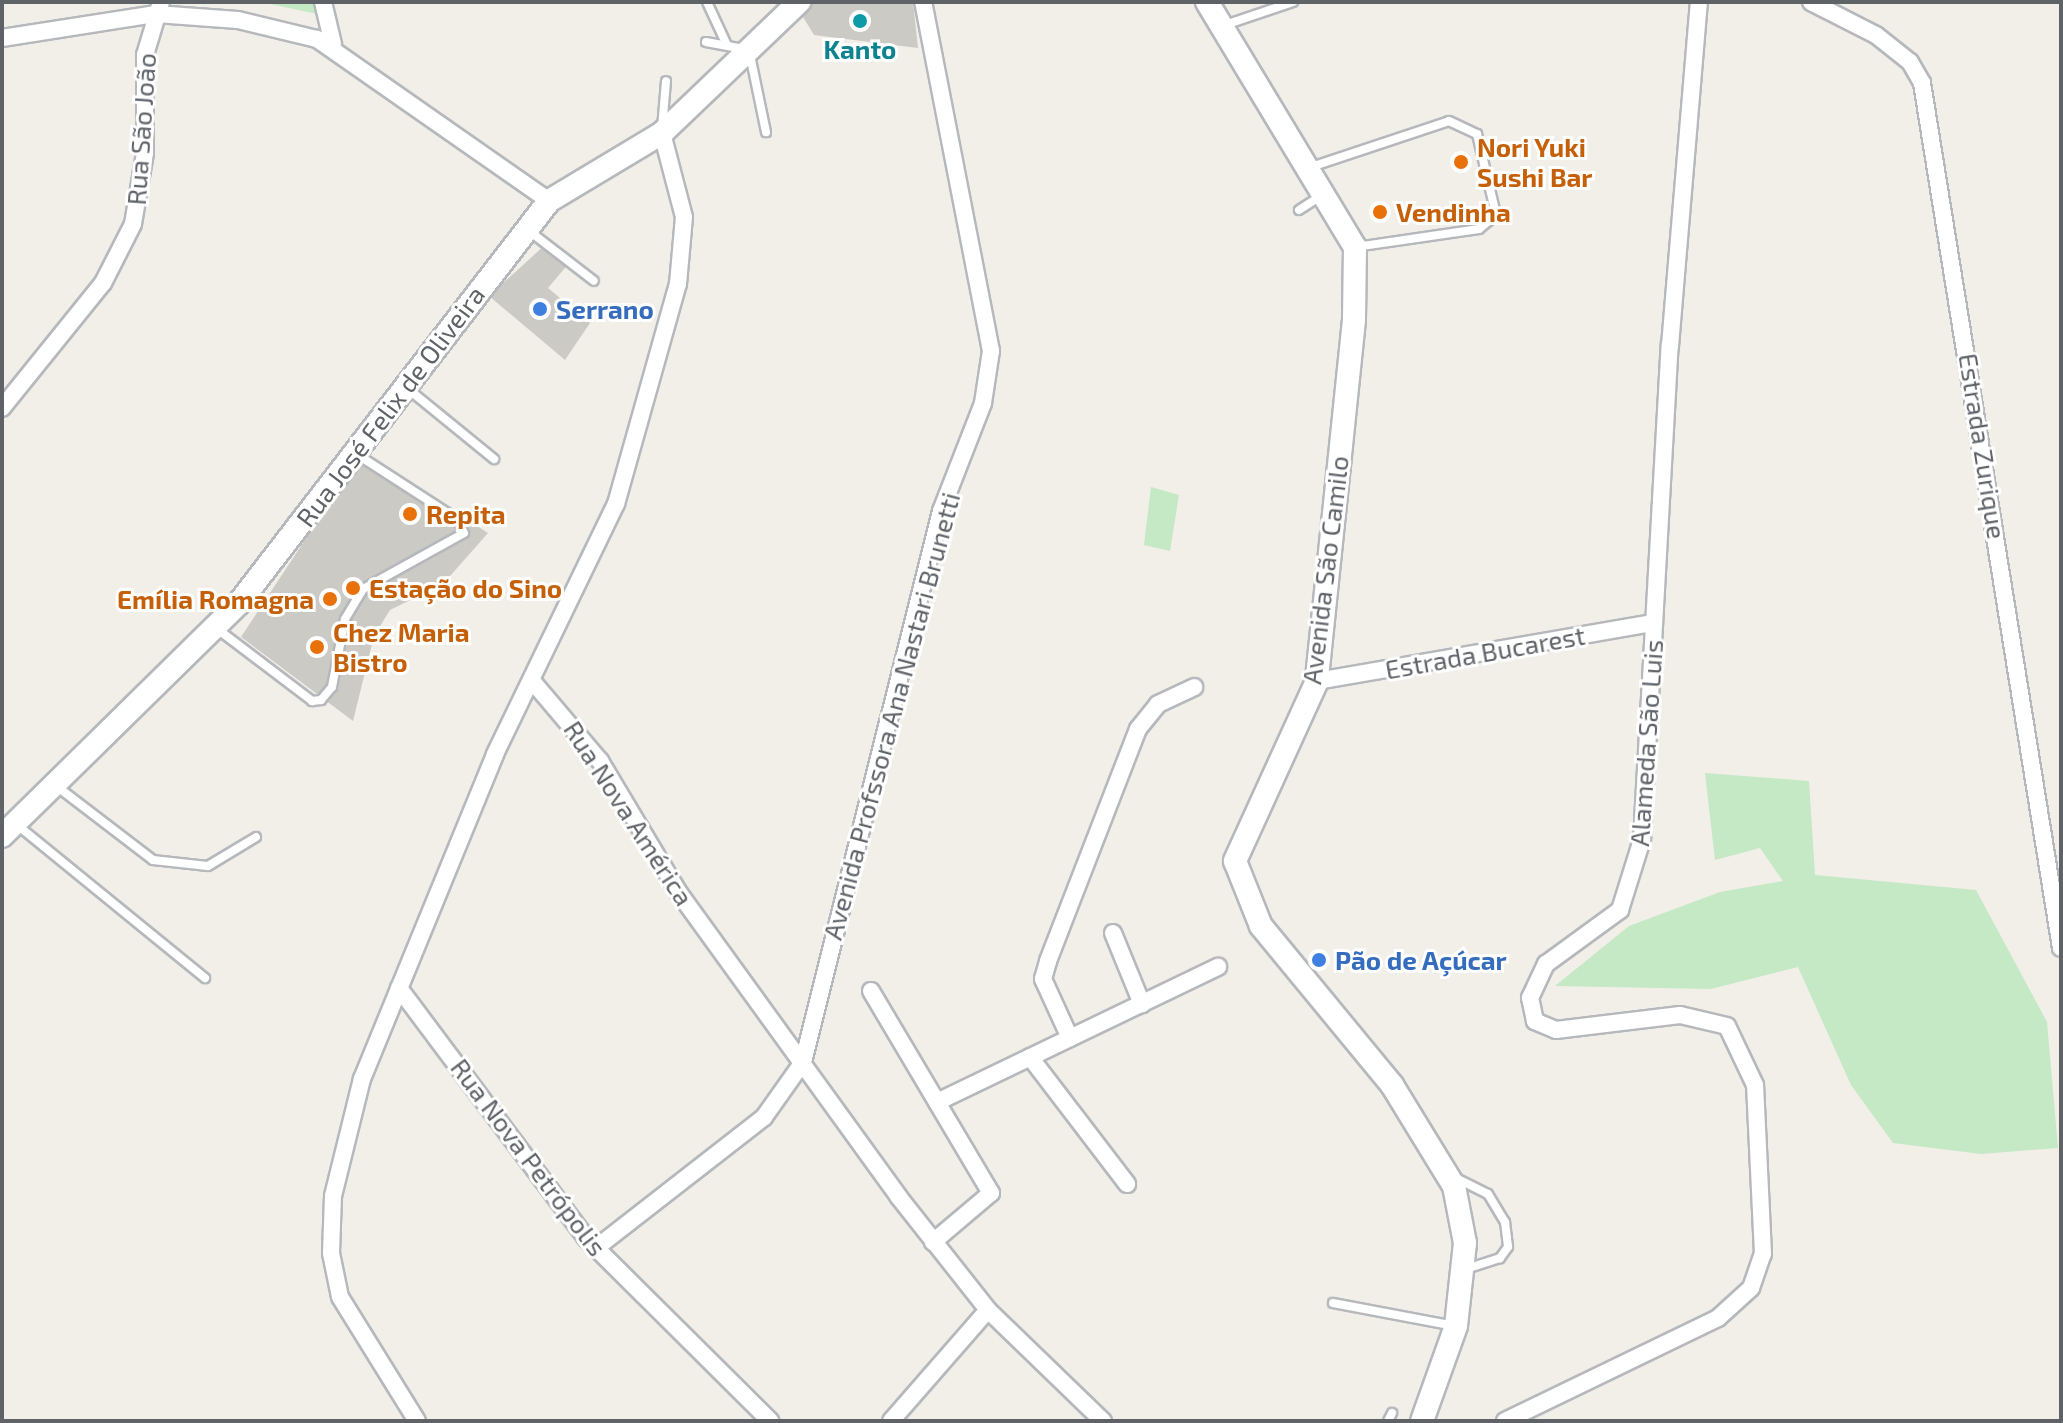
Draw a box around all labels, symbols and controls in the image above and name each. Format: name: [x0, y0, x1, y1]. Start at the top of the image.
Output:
marker: Kanto: [851, 12, 869, 30]
place label: Kanto: [824, 33, 896, 65]
street label: Rua São João: [120, 52, 162, 206]
place label: Nori Yuki Sushi Bar: [1477, 131, 1592, 192]
marker: Nori Yuki Sushi Bar: [1452, 153, 1470, 171]
place label: Vendinha: [1396, 196, 1511, 228]
marker: Vendinha: [1371, 203, 1389, 221]
street label: Rua José Felix de Oliveira: [289, 279, 491, 533]
place label: Serrano: [556, 293, 654, 325]
marker: Serrano: [531, 300, 549, 318]
street label: Estrada Zurique: [1953, 351, 2013, 541]
street label: Avenida São Camilo: [1296, 454, 1354, 686]
street label: Avenida Profssora Ana Nastari Brunetti: [816, 489, 966, 943]
place label: Repita: [426, 498, 506, 530]
marker: Repita: [401, 505, 419, 523]
place label: Estação do Sino: [369, 572, 562, 604]
marker: Estação do Sino: [344, 579, 362, 597]
place label: Emília Romagna: [117, 583, 314, 615]
marker: Emília Romagna: [321, 590, 339, 608]
place label: Chez Maria Bistro: [333, 616, 470, 678]
street label: Estrada Bucarest: [1383, 619, 1587, 685]
marker: Chez Maria Bistro: [308, 638, 326, 656]
street label: Alameda São Luis: [1623, 639, 1669, 847]
street label: Rua Nova América: [558, 715, 700, 911]
place label: Pão de Açúcar: [1335, 944, 1507, 976]
marker: Pão de Açúcar: [1310, 951, 1328, 969]
street label: Rua Nova Petrópolis: [445, 1052, 613, 1262]

